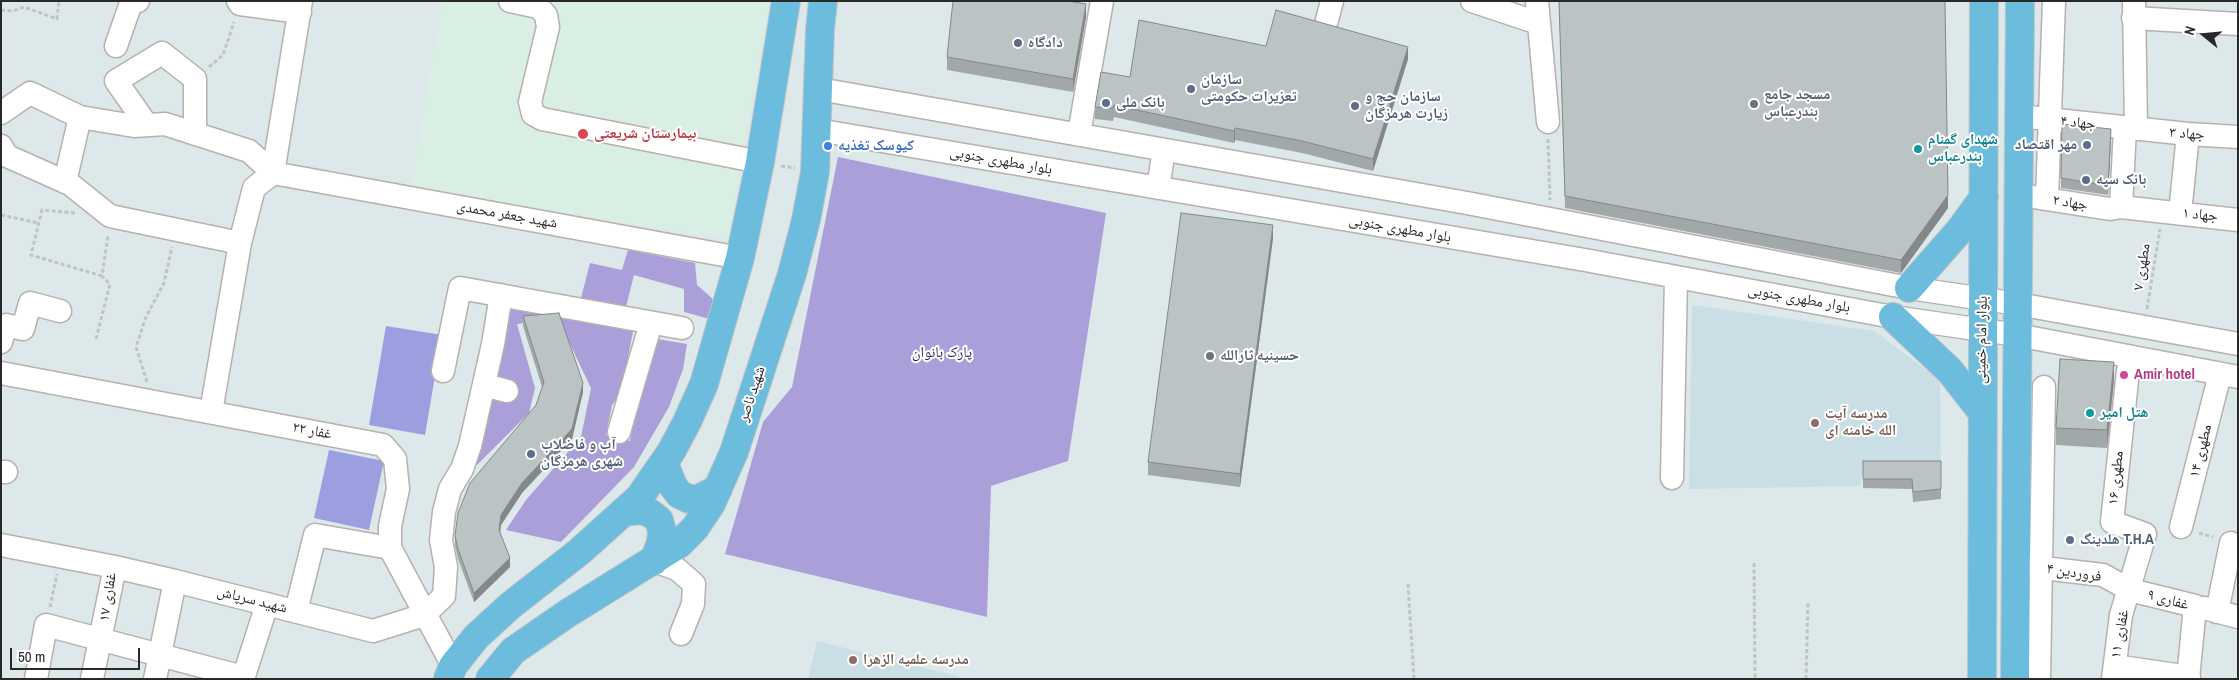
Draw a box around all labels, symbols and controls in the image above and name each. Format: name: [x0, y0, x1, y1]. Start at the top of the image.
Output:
north arrow: [2179, 10, 2229, 60]
text: N: [2180, 24, 2199, 37]
place label: دادگاه: [1028, 34, 1063, 52]
marker: دادگاه: [1012, 37, 1024, 49]
place label: سازمان تعزیرات حکومتی: [1201, 71, 1297, 106]
marker: سازمان تعزیرات حکومتی: [1185, 83, 1197, 95]
place label: مسجد جامع بندرعباس: [1764, 86, 1830, 121]
place label: سازمان حج و زیارت هرمزگان: [1365, 88, 1448, 123]
place label: بانک ملی: [1116, 94, 1165, 112]
marker: بانک ملی: [1100, 97, 1112, 109]
marker: مسجد جامع بندرعباس: [1748, 98, 1760, 110]
marker: سازمان حج و زیارت هرمزگان: [1349, 100, 1361, 112]
street label: جهاد ۴: [2059, 112, 2097, 134]
street label: جهاد ۳: [2169, 124, 2205, 144]
place label: بیمارستان شریعتی: [594, 125, 696, 143]
marker: بیمارستان شریعتی: [576, 127, 590, 141]
place label: شهدای گمنام بندرعباس: [1928, 131, 1998, 166]
place label: مهر اقتصاد: [2015, 136, 2077, 154]
place label: کیوسک تغذیه: [838, 137, 914, 155]
marker: مهر اقتصاد: [2081, 139, 2093, 151]
marker: کیوسک تغذیه: [822, 140, 834, 152]
street label: بلوار مطهری جنوبی: [948, 143, 1054, 179]
marker: شهدای گمنام بندرعباس: [1912, 143, 1924, 155]
place label: بانک سپه: [2096, 171, 2146, 189]
marker: بانک سپه: [2080, 174, 2092, 186]
street label: جهاد ۲: [2051, 191, 2089, 215]
street label: شهید جعفر محمدی: [455, 197, 559, 233]
street label: جهاد ۱: [2181, 204, 2219, 226]
street label: بلوار مطهری جنوبی: [1347, 211, 1453, 247]
street label: مطهری ۷: [2129, 242, 2155, 292]
street label: بلوار مطهری جنوبی: [1746, 281, 1852, 317]
street label: بلوار امام خمینی: [1972, 296, 1992, 384]
park label: پارک بانوان: [912, 344, 972, 362]
place label: حسینیه ثارالله: [1220, 347, 1299, 365]
marker: حسینیه ثارالله: [1204, 350, 1216, 362]
street label: شهید ناصر: [735, 364, 769, 424]
place label: Amir hotel: [2134, 366, 2195, 384]
marker: Amir hotel: [2118, 369, 2130, 381]
place label: هتل امیر: [2100, 404, 2148, 422]
place label: مدرسه آیت الله خامنه ای: [1825, 405, 1896, 440]
marker: هتل امیر: [2084, 407, 2096, 419]
marker: مدرسه آیت الله خامنه ای: [1809, 417, 1821, 429]
street label: غفار ۲۲: [291, 418, 333, 444]
street label: مطهری ۱۴: [2186, 423, 2216, 479]
place label: آب و فاضلاب شهری هرمزگان: [541, 436, 623, 471]
marker: آب و فاضلاب شهری هرمزگان: [525, 448, 537, 460]
street label: مطهری ۱۶: [2104, 450, 2128, 506]
place label: هلدینگ T.H.A: [2080, 531, 2154, 549]
marker: هلدینگ T.H.A: [2064, 534, 2076, 546]
street label: فروردین ۴: [2045, 560, 2103, 586]
street label: غفاری ۱۷: [95, 571, 121, 623]
street label: شهید سرپاش: [215, 583, 289, 617]
street label: غفاری ۹: [2145, 586, 2191, 614]
street label: غفاری ۱۱: [2107, 608, 2133, 660]
scale bar: [12, 638, 142, 670]
text: 50 m: [18, 646, 45, 667]
place label: مدرسه علمیه الزهرا: [863, 651, 969, 669]
marker: مدرسه علمیه الزهرا: [847, 654, 859, 666]

